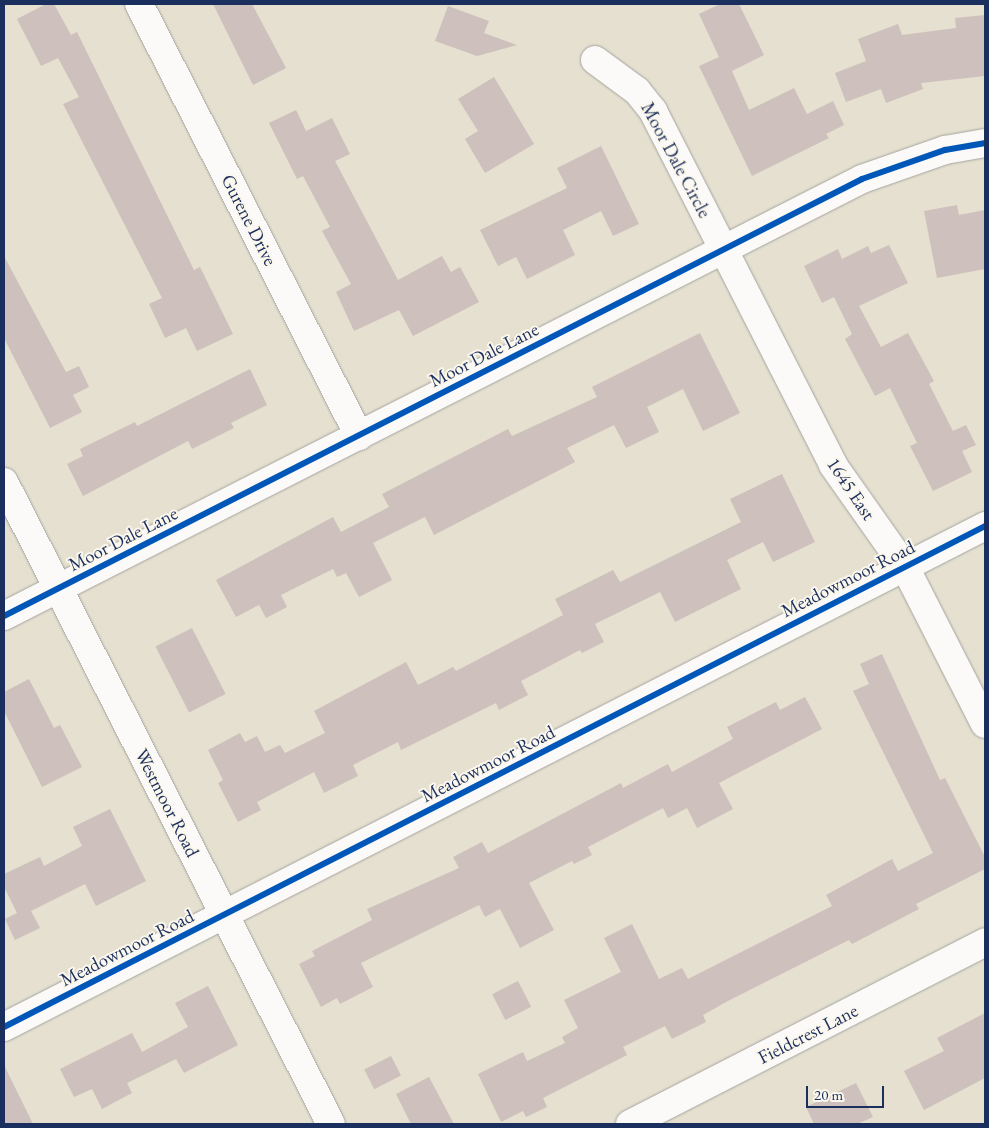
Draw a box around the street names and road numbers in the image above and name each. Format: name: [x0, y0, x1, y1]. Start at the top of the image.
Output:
street label: Moor Dale Circle: [636, 98, 716, 222]
street label: Gurene Drive: [216, 171, 282, 269]
street label: Moor Dale Lane: [426, 318, 542, 392]
street label: 1645 East: [822, 454, 880, 524]
street label: Moor Dale Lane: [65, 502, 181, 576]
street label: Meadowmoor Road: [777, 535, 919, 623]
street label: Meadowmoor Road: [417, 720, 559, 808]
street label: Westmoor Road: [130, 745, 204, 861]
street label: Meadowmoor Road: [56, 904, 198, 992]
street label: Fieldcrest Lane: [754, 999, 862, 1069]

